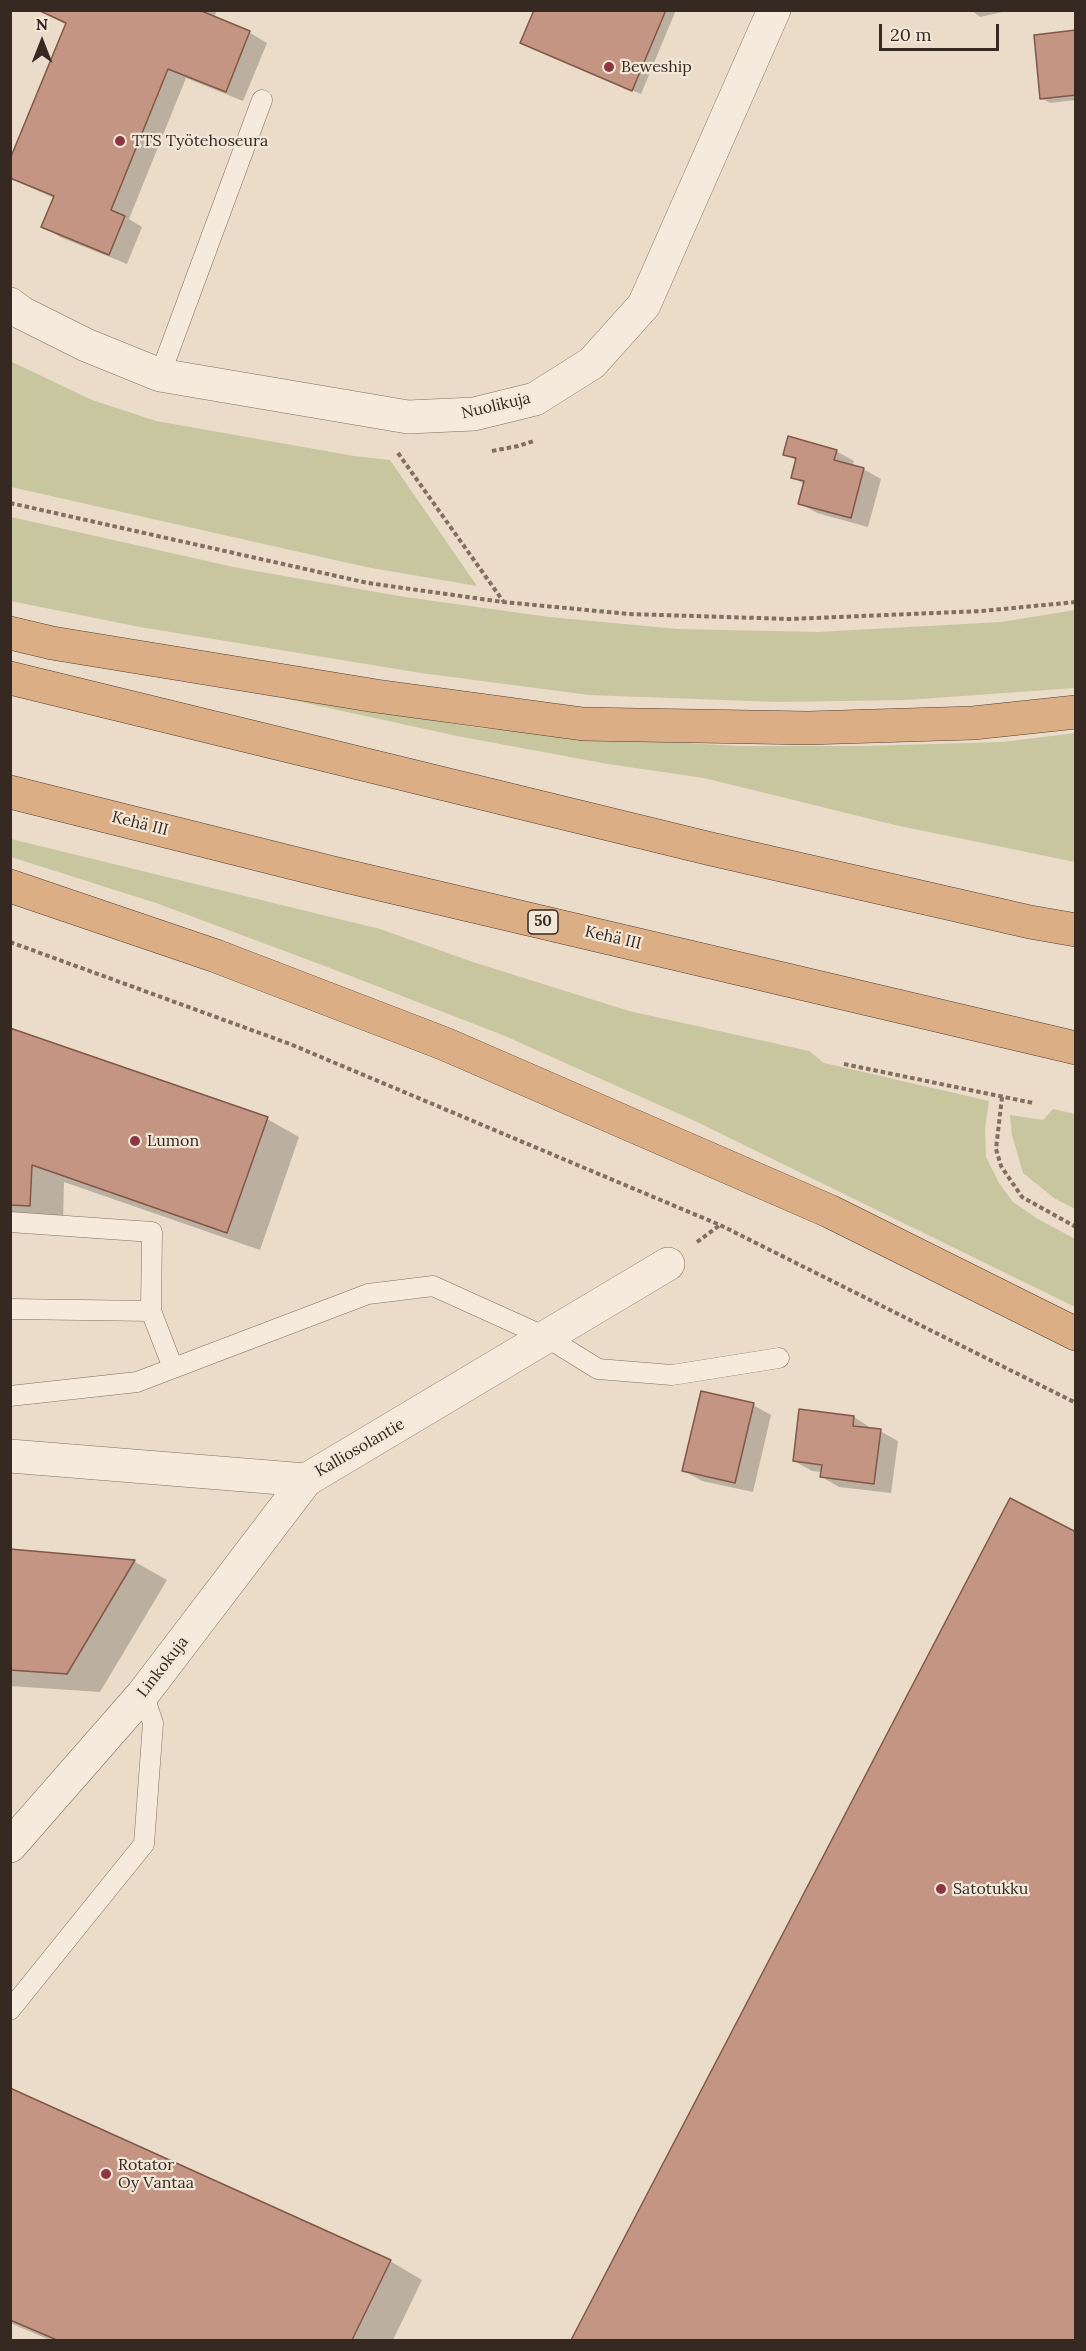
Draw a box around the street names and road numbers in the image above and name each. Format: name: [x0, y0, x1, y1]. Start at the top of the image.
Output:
street label: Nuolikuja: [459, 389, 533, 423]
street label: Kehä III: [110, 808, 170, 840]
road number: 50: [528, 910, 558, 934]
street label: Kehä III: [583, 922, 643, 954]
street label: Kalliosolantie: [312, 1415, 408, 1481]
street label: Linkokuja: [133, 1633, 193, 1701]

